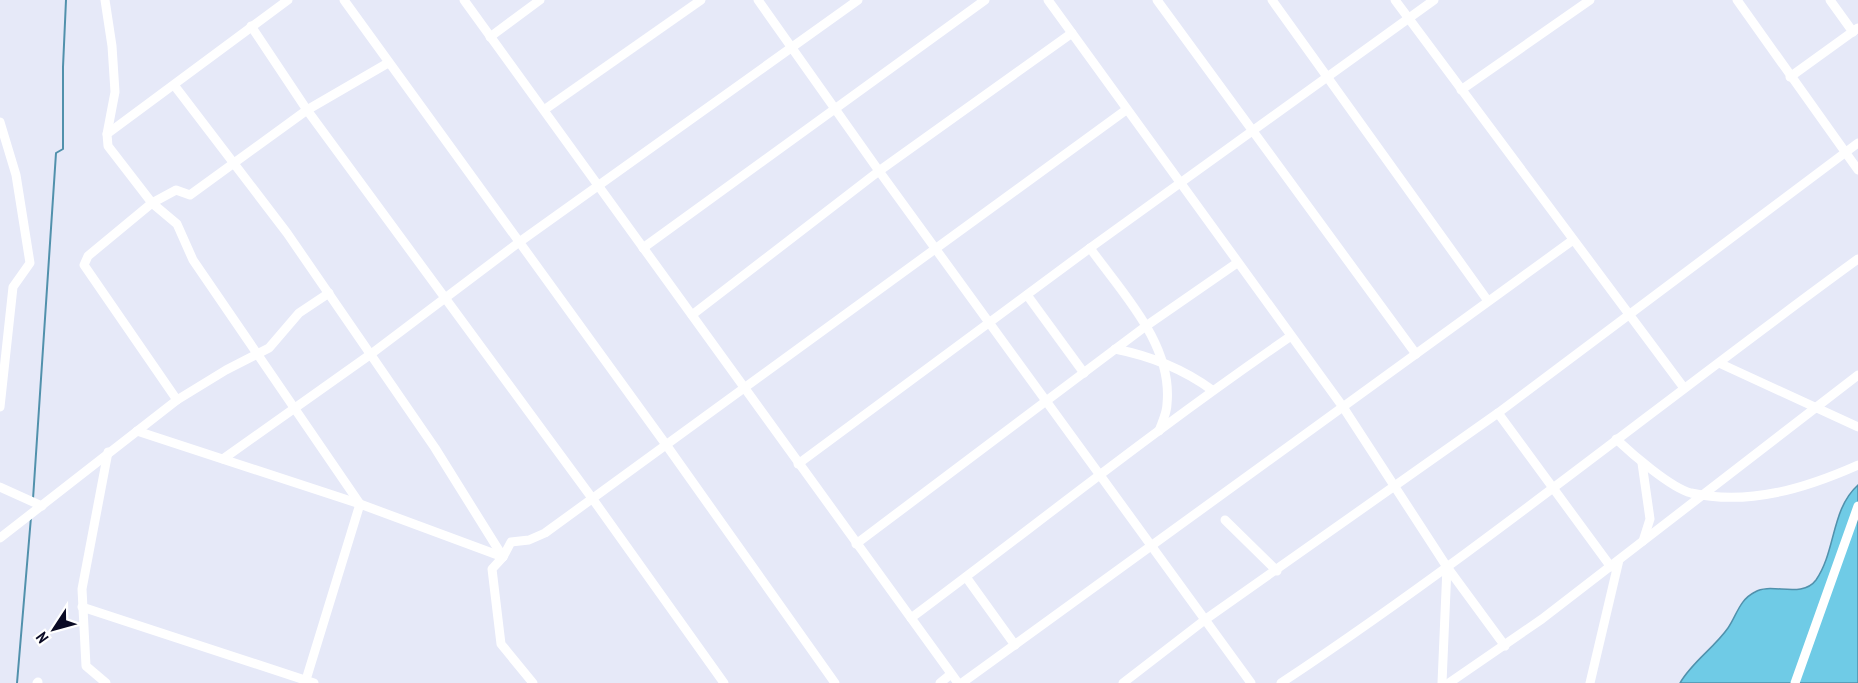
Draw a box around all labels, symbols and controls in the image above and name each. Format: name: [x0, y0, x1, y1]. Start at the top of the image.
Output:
north arrow: [24, 599, 84, 659]
text: N: [31, 628, 52, 647]

